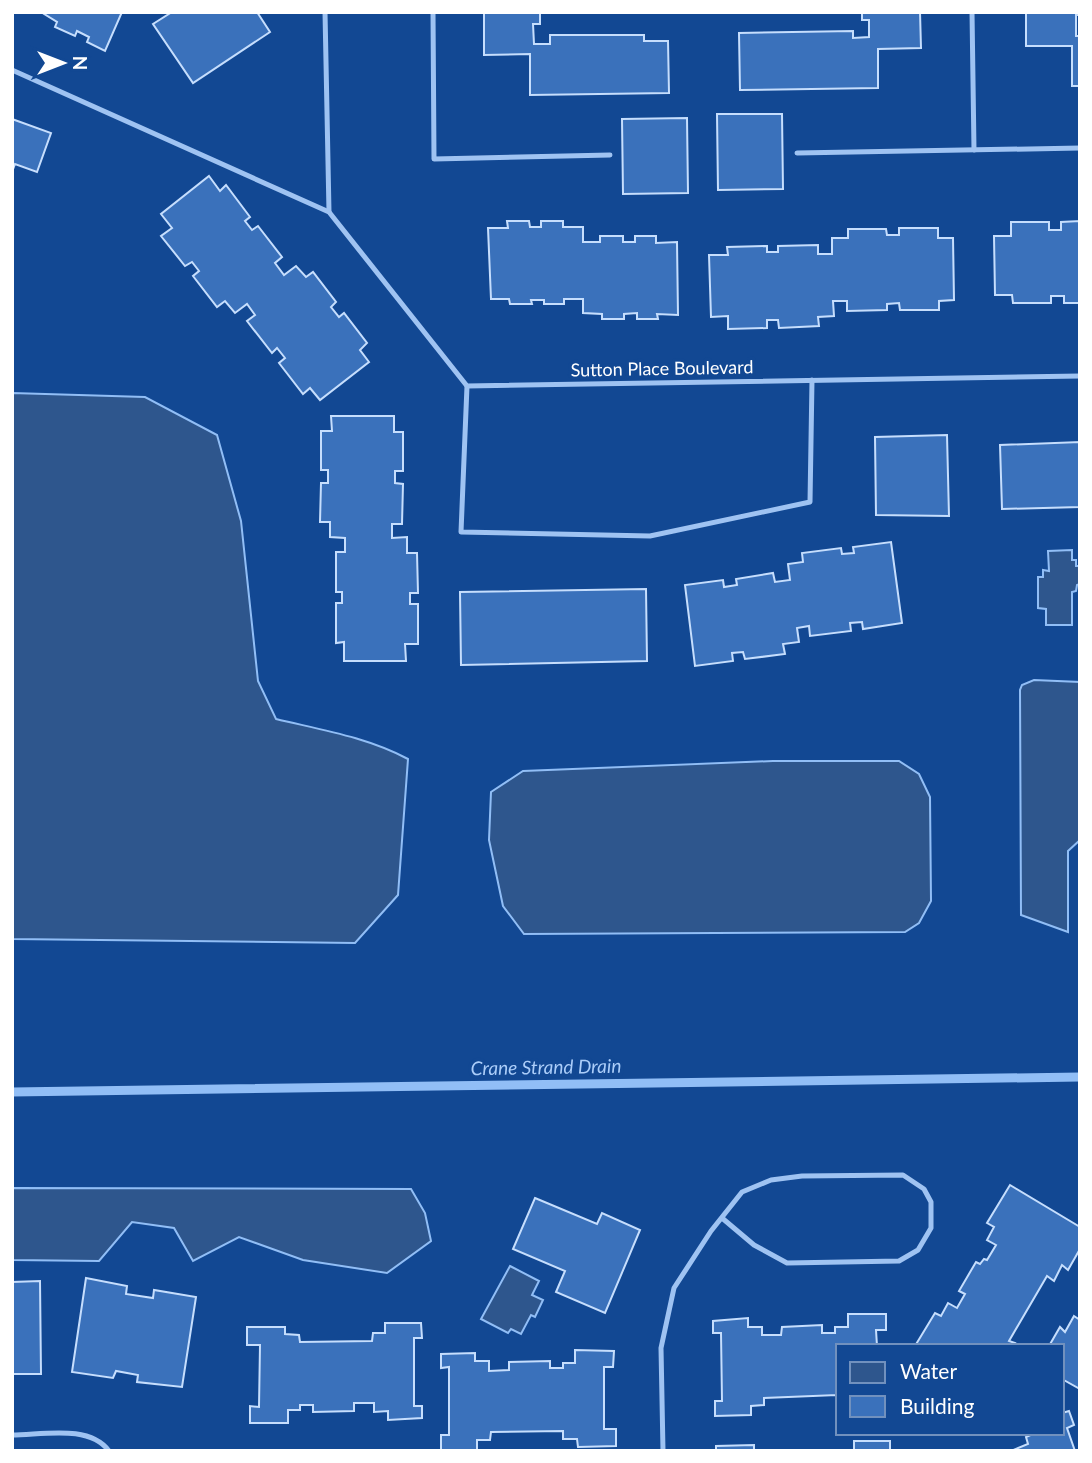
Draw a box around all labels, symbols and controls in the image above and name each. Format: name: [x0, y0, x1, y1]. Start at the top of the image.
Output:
north arrow: [28, 28, 98, 98]
text: N: [69, 56, 92, 70]
street label: Sutton Place Boulevard: [570, 355, 754, 381]
water label: Crane Strand Drain: [470, 1054, 622, 1079]
legend: [836, 1344, 1064, 1435]
text: Water: [900, 1358, 957, 1383]
text: Building: [900, 1393, 975, 1418]

